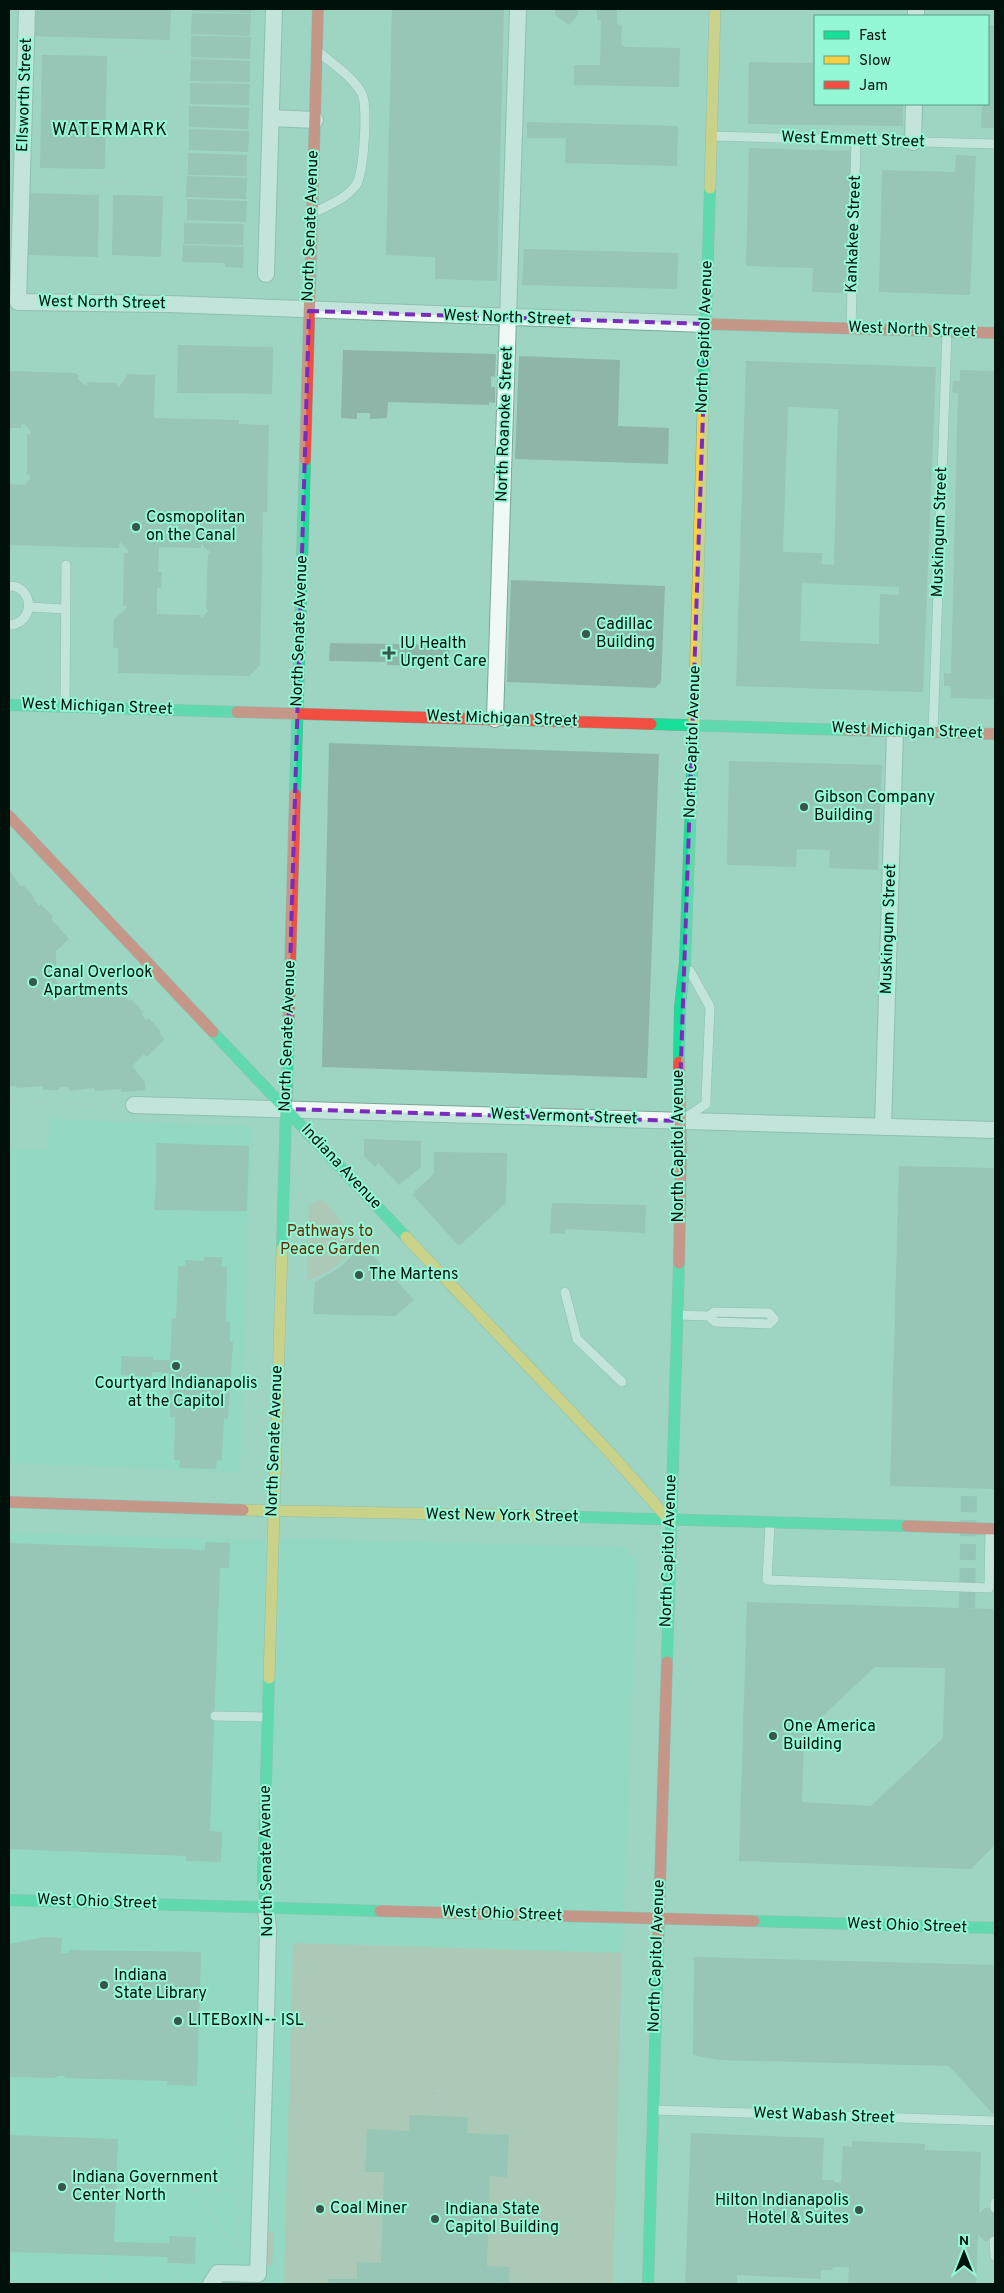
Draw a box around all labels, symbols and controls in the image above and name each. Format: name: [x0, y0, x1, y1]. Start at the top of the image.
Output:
legend: [814, 15, 989, 105]
text: Fast: [859, 27, 887, 46]
street label: Ellsworth Street: [13, 37, 37, 153]
text: Slow: [859, 52, 891, 71]
text: Jam: [859, 77, 888, 96]
district label: WATERMARK: [52, 119, 168, 142]
street label: West Emmett Street: [781, 127, 925, 153]
street label: North Senate Avenue: [298, 150, 324, 302]
street label: Kankakee Street: [842, 175, 866, 293]
street label: North Capitol Avenue: [692, 260, 718, 414]
street label: West North Street: [38, 292, 166, 314]
street label: West North Street: [443, 306, 571, 330]
street label: West North Street: [848, 318, 976, 342]
street label: North Roanoke Street: [492, 346, 518, 502]
street label: Muskingum Street: [928, 466, 952, 598]
place label: Cosmopolitan on the Canal: [146, 508, 245, 546]
marker: Cosmopolitan on the Canal: [130, 521, 142, 533]
street label: North Senate Avenue: [287, 555, 313, 707]
place label: Cadillac Building: [596, 615, 655, 653]
marker: Cadillac Building: [580, 628, 592, 640]
place label: IU Health Urgent Care: [400, 634, 487, 672]
marker: IU Health Urgent Care: [382, 646, 396, 660]
street label: North Capitol Avenue: [680, 665, 706, 819]
street label: West Michigan Street: [21, 694, 173, 720]
street label: West Michigan Street: [426, 706, 578, 732]
street label: West Michigan Street: [831, 718, 983, 744]
place label: Gibson Company Building: [814, 788, 935, 826]
marker: Gibson Company Building: [798, 801, 810, 813]
street label: Muskingum Street: [877, 863, 901, 995]
street label: North Senate Avenue: [275, 960, 301, 1112]
place label: Canal Overlook Apartments: [43, 963, 153, 1001]
marker: Canal Overlook Apartments: [27, 976, 39, 988]
street label: North Capitol Avenue: [669, 1070, 689, 1222]
street label: West Vermont Street: [490, 1104, 638, 1130]
street label: Indiana Avenue: [296, 1120, 386, 1214]
park label: Pathways to Peace Garden: [280, 1222, 380, 1260]
place label: The Martens: [369, 1265, 459, 1285]
marker: The Martens: [353, 1269, 365, 1281]
marker: Courtyard Indianapolis at the Capitol: [170, 1360, 182, 1372]
street label: North Senate Avenue: [262, 1365, 288, 1517]
place label: Courtyard Indianapolis at the Capitol: [94, 1374, 258, 1412]
street label: North Capitol Avenue: [656, 1474, 682, 1628]
street label: West New York Street: [425, 1505, 579, 1527]
place label: One America Building: [783, 1717, 876, 1755]
marker: One America Building: [767, 1730, 779, 1742]
street label: North Senate Avenue: [256, 1785, 278, 1937]
street label: North Capitol Avenue: [644, 1879, 670, 2033]
street label: West Ohio Street: [37, 1890, 157, 1914]
street label: West Ohio Street: [442, 1902, 562, 1926]
street label: West Ohio Street: [847, 1914, 967, 1938]
place label: Indiana State Library: [114, 1966, 207, 2004]
marker: Indiana State Library: [98, 1979, 110, 1991]
place label: LITEBoxIN-- ISL: [188, 2011, 304, 2031]
marker: LITEBoxIN-- ISL: [172, 2015, 184, 2027]
street label: West Wabash Street: [753, 2104, 895, 2128]
place label: Indiana Government Center North: [72, 2168, 218, 2206]
marker: Indiana Government Center North: [56, 2181, 68, 2193]
place label: Hilton Indianapolis Hotel & Suites: [715, 2191, 849, 2229]
place label: Coal Miner: [330, 2199, 407, 2219]
place label: Indiana State Capitol Building: [445, 2200, 559, 2238]
marker: Coal Miner: [314, 2203, 326, 2215]
marker: Hilton Indianapolis Hotel & Suites: [853, 2204, 865, 2216]
marker: Indiana State Capitol Building: [429, 2213, 441, 2225]
north arrow: [939, 2228, 989, 2278]
text: N: [959, 2233, 969, 2250]

